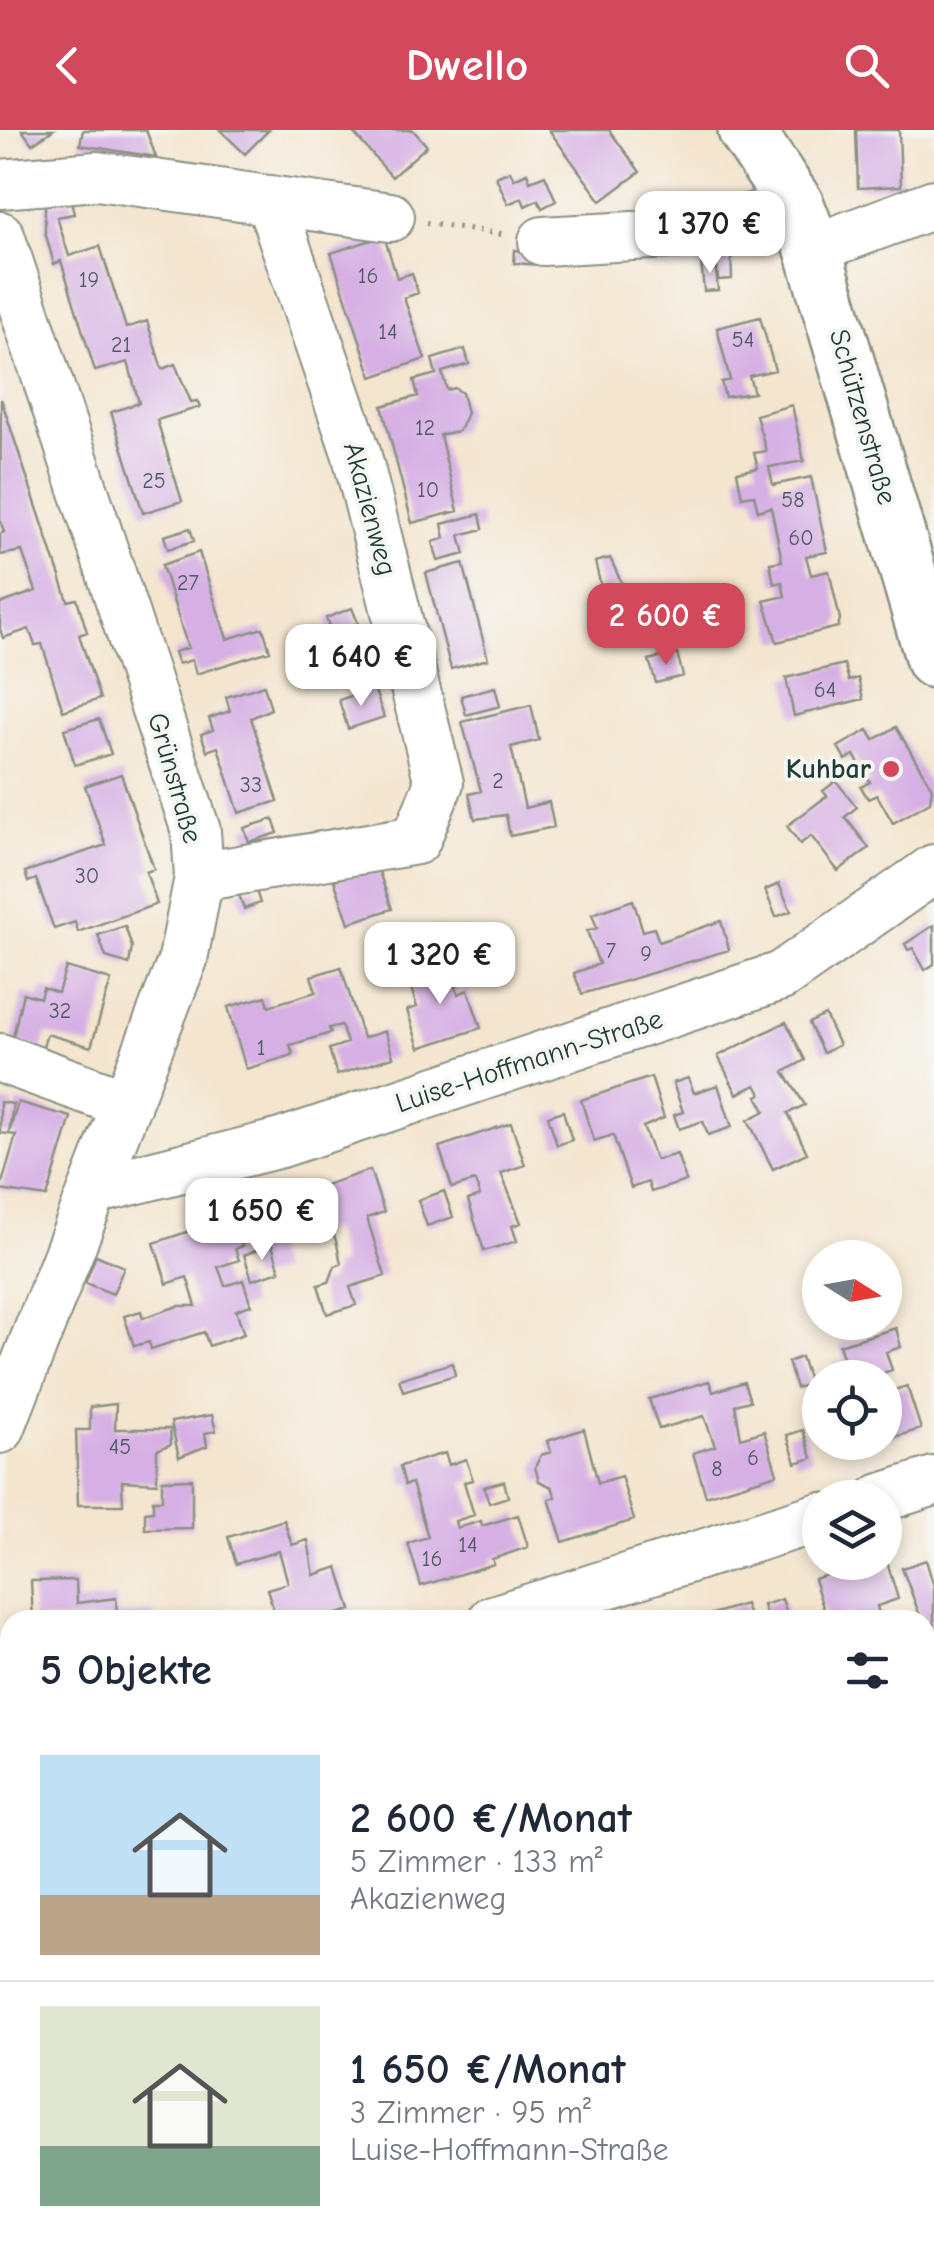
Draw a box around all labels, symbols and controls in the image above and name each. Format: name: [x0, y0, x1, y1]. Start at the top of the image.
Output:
icon: back: [40, 38, 95, 93]
icon: search: [839, 38, 894, 93]
text: Dwello: [406, 39, 528, 91]
pin: 1 370 €: [618, 191, 802, 276]
text: 1 370 €: [657, 205, 763, 242]
house number: 16: [358, 263, 378, 289]
house number: 19: [79, 267, 99, 293]
house number: 14: [378, 319, 398, 345]
street label: Schützenstraße: [823, 326, 903, 508]
house number: 54: [732, 327, 754, 353]
house number: 21: [111, 332, 131, 358]
house number: 12: [415, 415, 435, 441]
street label: Akazienweg: [337, 439, 403, 579]
house number: 25: [142, 468, 166, 494]
house number: 10: [417, 477, 439, 503]
house number: 58: [781, 487, 805, 513]
house number: 60: [788, 525, 814, 551]
house number: 27: [177, 570, 200, 596]
pin: 2 600 €: [574, 583, 758, 668]
text: 2 600 €: [609, 597, 723, 634]
pin: 1 640 €: [269, 624, 453, 709]
text: 1 640 €: [307, 638, 415, 675]
house number: 64: [814, 677, 836, 703]
street label: Grünstraße: [141, 709, 209, 847]
place label: Kuhbar: [786, 753, 872, 785]
marker: Kuhbar: [880, 758, 902, 780]
house number: 2: [492, 768, 504, 794]
house number: 33: [240, 772, 262, 798]
house number: 30: [75, 863, 99, 889]
pin: 1 320 €: [348, 922, 532, 1007]
text: 1 320 €: [386, 936, 494, 973]
house number: 7: [606, 938, 617, 964]
house number: 9: [640, 941, 652, 967]
house number: 32: [49, 998, 71, 1024]
street label: Luise-Hoffmann-Straße: [391, 1003, 667, 1119]
house number: 1: [257, 1035, 265, 1061]
pin: 1 650 €: [170, 1178, 354, 1263]
text: 1 650 €: [207, 1192, 317, 1229]
north arrow: [802, 1240, 902, 1340]
map controls: [802, 1240, 902, 1580]
button: locate: [802, 1360, 902, 1460]
house number: 45: [109, 1434, 131, 1460]
house number: 6: [747, 1445, 759, 1471]
house number: 8: [711, 1456, 723, 1482]
button: layers: [802, 1480, 902, 1580]
house number: 14: [458, 1532, 478, 1558]
house number: 16: [422, 1546, 442, 1572]
icon: filters: [840, 1643, 895, 1698]
text: 5 Objekte: [40, 1646, 212, 1695]
text: 2 600 €/Monat: [350, 1794, 632, 1843]
icon: home: [120, 1795, 240, 1915]
text: 5 Zimmer · 133 m²: [350, 1843, 603, 1880]
text: Akazienweg: [350, 1880, 506, 1917]
text: 1 650 €/Monat: [350, 2045, 626, 2094]
icon: home: [120, 2046, 240, 2166]
text: 3 Zimmer · 95 m²: [350, 2094, 591, 2131]
text: Luise-Hoffmann-Straße: [350, 2131, 669, 2168]

